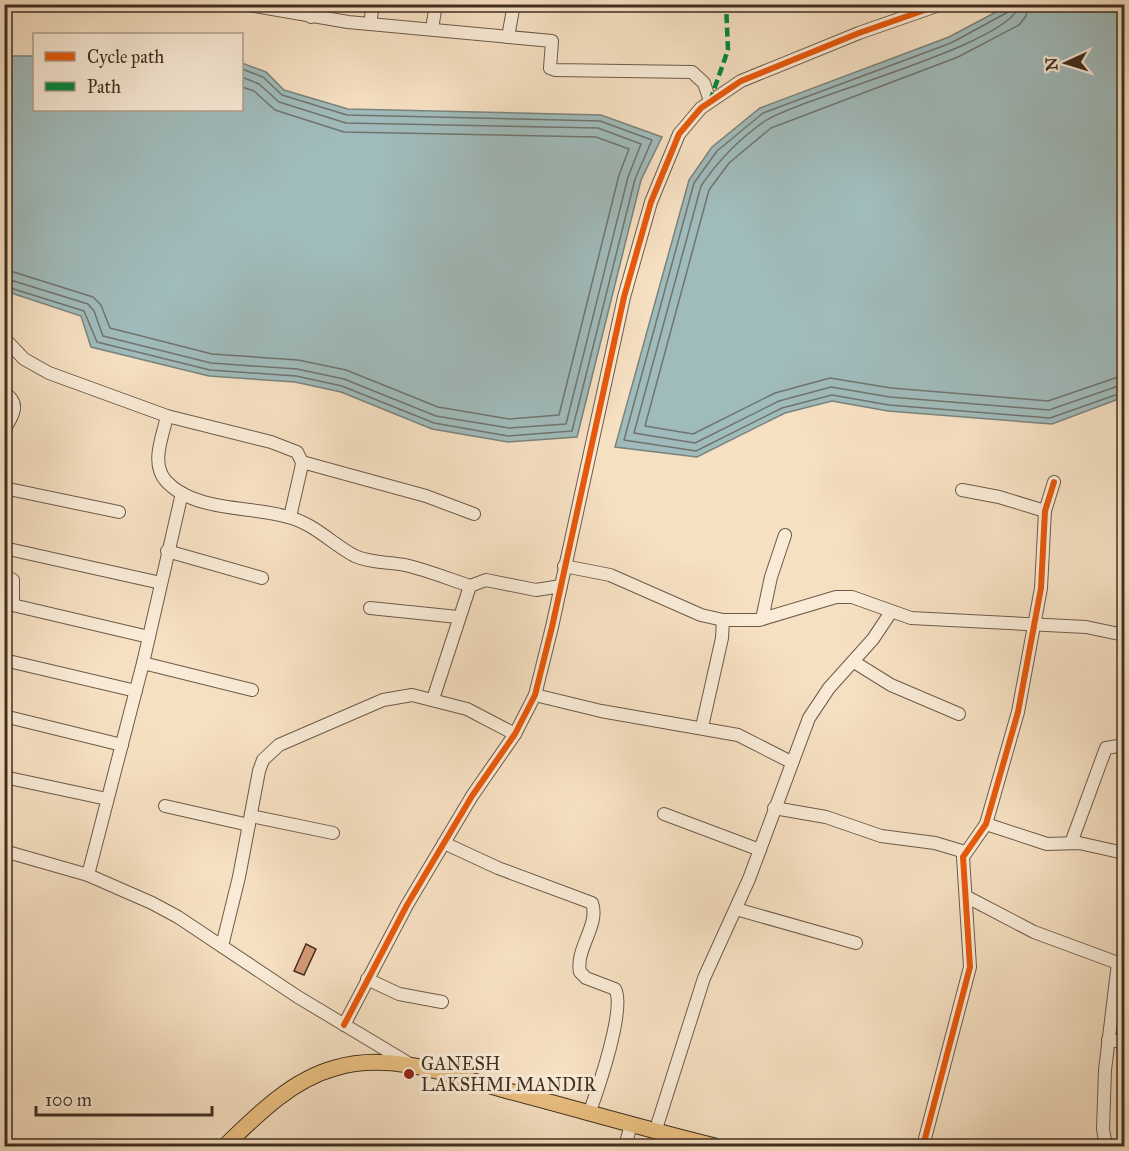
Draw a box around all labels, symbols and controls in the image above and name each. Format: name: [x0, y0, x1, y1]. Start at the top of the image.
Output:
legend: [33, 33, 243, 111]
north arrow: [1036, 33, 1096, 93]
text: Cycle path: [87, 46, 164, 68]
text: N: [1042, 56, 1061, 71]
text: Path: [87, 76, 121, 98]
place label: GANESH LAKSHMI MANDIR: [421, 1053, 597, 1096]
marker: GANESH LAKSHMI MANDIR: [402, 1067, 416, 1081]
scale bar: [36, 1079, 212, 1117]
text: 100 m: [45, 1089, 92, 1111]

